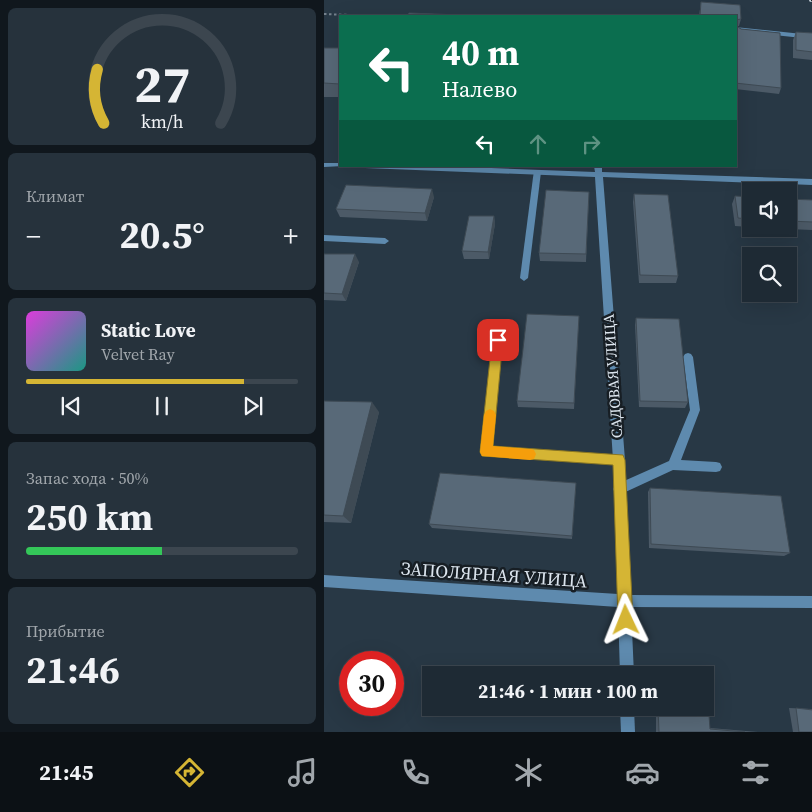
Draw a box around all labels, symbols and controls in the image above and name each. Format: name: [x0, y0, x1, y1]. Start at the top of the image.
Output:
text: 40 m: [442, 29, 519, 77]
icon: left: [359, 35, 424, 100]
text: 27: [134, 48, 190, 119]
text: Налево: [442, 74, 517, 104]
text: km/h: [141, 109, 184, 134]
icon: left: [471, 130, 499, 158]
icon: ahead: [524, 130, 552, 158]
icon: right: [577, 130, 605, 158]
map controls: [742, 182, 797, 302]
button: sound: [742, 182, 797, 237]
text: Климат: [26, 185, 84, 207]
text: 20.5°: [119, 209, 205, 261]
text: −: [26, 217, 41, 255]
text: +: [283, 217, 298, 255]
button: search: [742, 247, 797, 302]
street label: САДОВАЯ УЛИЦА: [598, 313, 627, 439]
text: Static Love: [101, 317, 196, 343]
pin: [477, 319, 519, 361]
icon: arrive: [484, 326, 512, 354]
text: Velvet Ray: [101, 343, 175, 365]
icon: previous: [57, 392, 85, 420]
icon: pause: [148, 392, 176, 420]
icon: next: [239, 392, 267, 420]
text: Запас хода · 50%: [26, 467, 149, 489]
text: 250 km: [26, 491, 153, 543]
street label: ЗАПОЛЯРНАЯ УЛИЦА: [400, 556, 588, 593]
position arrow: [599, 593, 651, 645]
text: Прибытие: [26, 620, 105, 642]
text: 21:46: [26, 644, 120, 696]
speed limit sign: 30: [339, 651, 404, 716]
text: 21:46 · 1 мин · 100 m: [478, 678, 658, 704]
icon: directions: [172, 755, 207, 790]
icon: music: [285, 755, 320, 790]
icon: phone: [398, 755, 433, 790]
icon: climate: [511, 755, 546, 790]
icon: car: [625, 755, 660, 790]
icon: filters: [738, 755, 773, 790]
text: 21:45: [39, 757, 93, 787]

